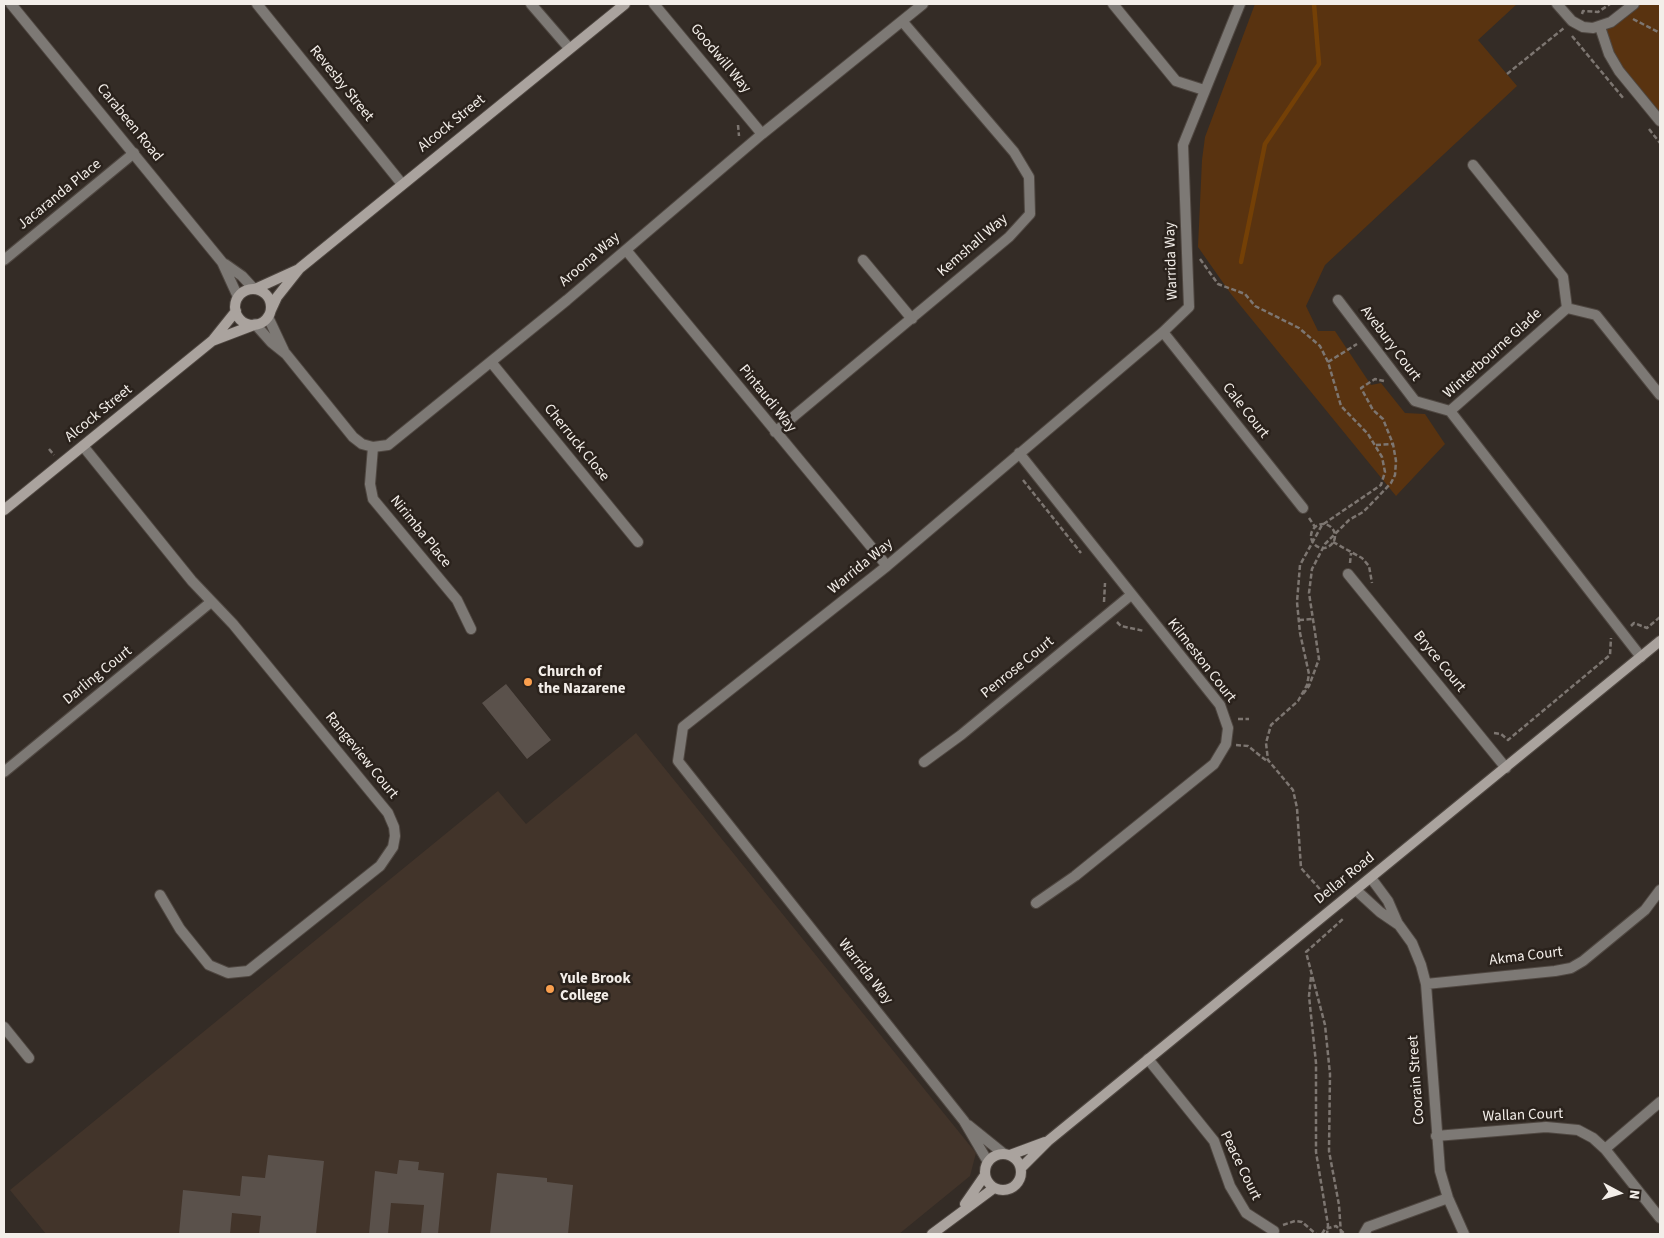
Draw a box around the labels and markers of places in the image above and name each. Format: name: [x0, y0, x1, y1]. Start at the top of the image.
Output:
place label: Church of the Nazarene: [538, 664, 626, 699]
marker: Church of the Nazarene: [522, 676, 534, 688]
place label: Yule Brook College: [560, 971, 631, 1006]
marker: Yule Brook College: [544, 983, 556, 995]

